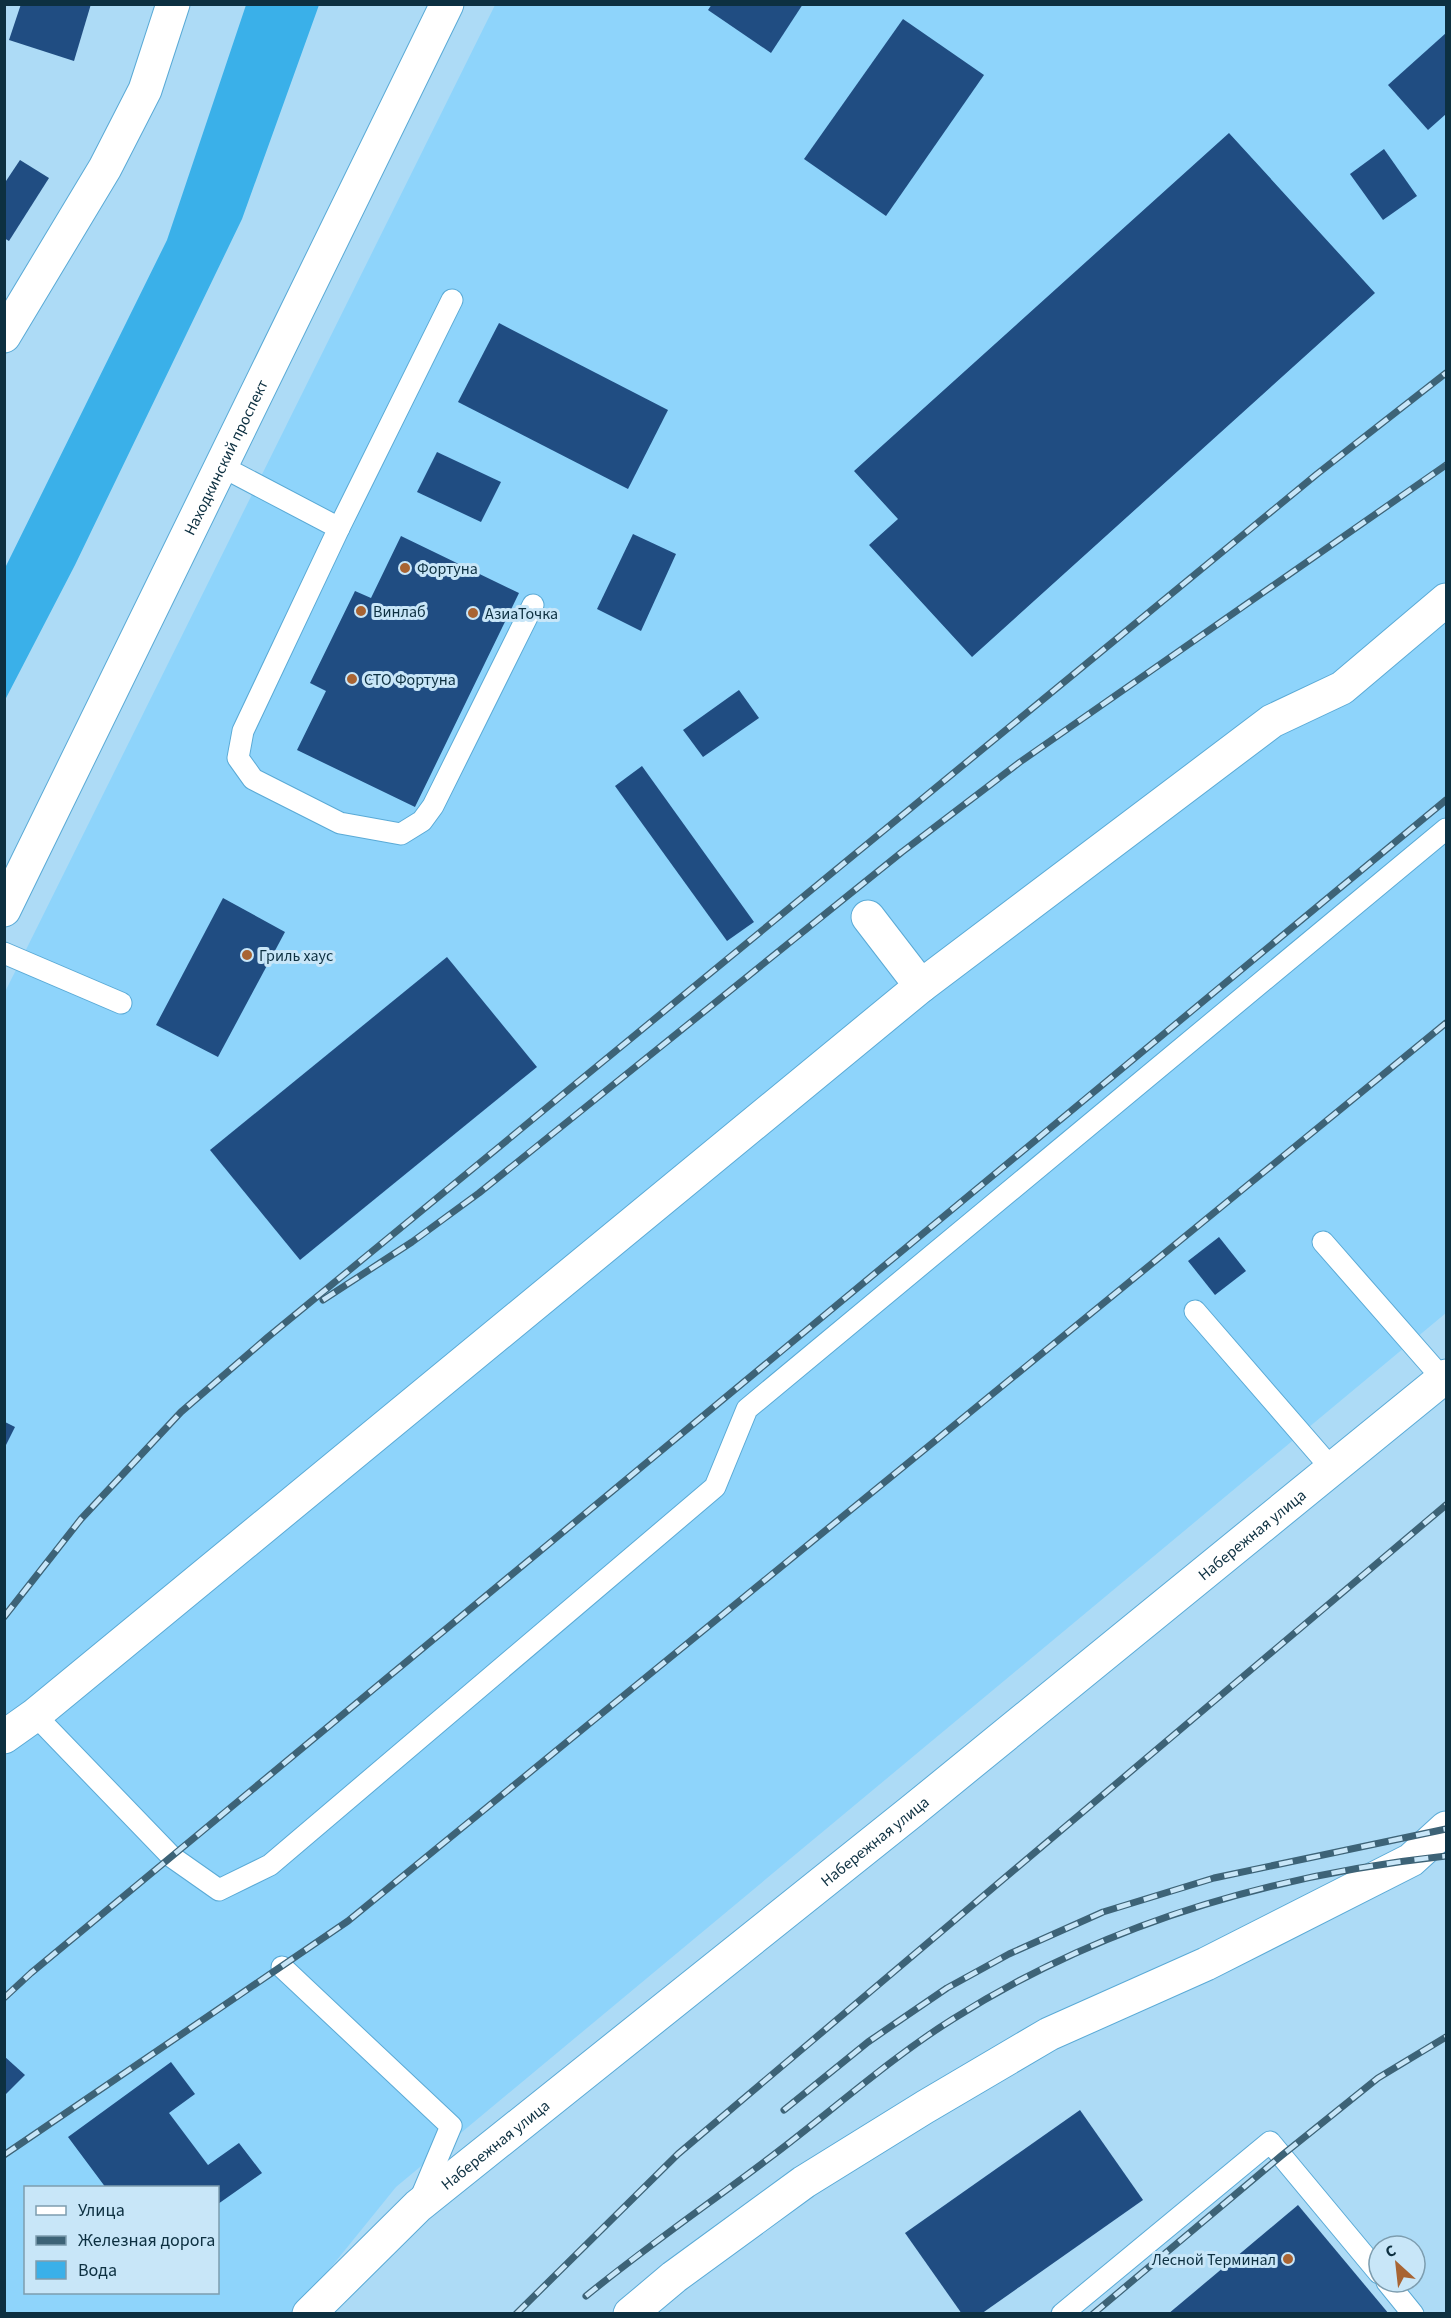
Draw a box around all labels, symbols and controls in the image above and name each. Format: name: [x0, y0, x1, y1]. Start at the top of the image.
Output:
street label: Находкинский проспект: [179, 376, 274, 539]
place label: Фортуна: [417, 558, 478, 580]
marker: Фортуна: [398, 561, 412, 575]
place label: Винлаб: [373, 601, 426, 623]
place label: АзиаТочка: [485, 603, 558, 625]
marker: Винлаб: [354, 604, 368, 618]
marker: АзиаТочка: [466, 606, 480, 620]
place label: СТО Фортуна: [364, 669, 456, 691]
marker: СТО Фортуна: [345, 672, 359, 686]
place label: Гриль хаус: [259, 945, 333, 967]
marker: Гриль хаус: [240, 948, 254, 962]
street label: Набережная улица: [1194, 1484, 1311, 1586]
street label: Набережная улица: [816, 1791, 934, 1892]
street label: Набережная улица: [437, 2095, 555, 2196]
legend: [24, 2186, 219, 2294]
text: Улица: [78, 2198, 125, 2223]
text: Железная дорога: [78, 2228, 215, 2253]
north arrow: [1367, 2234, 1427, 2294]
text: С: [1382, 2240, 1400, 2263]
place label: Лесной Терминал: [1152, 2249, 1276, 2271]
marker: Лесной Терминал: [1281, 2252, 1295, 2266]
text: Вода: [78, 2258, 117, 2283]

